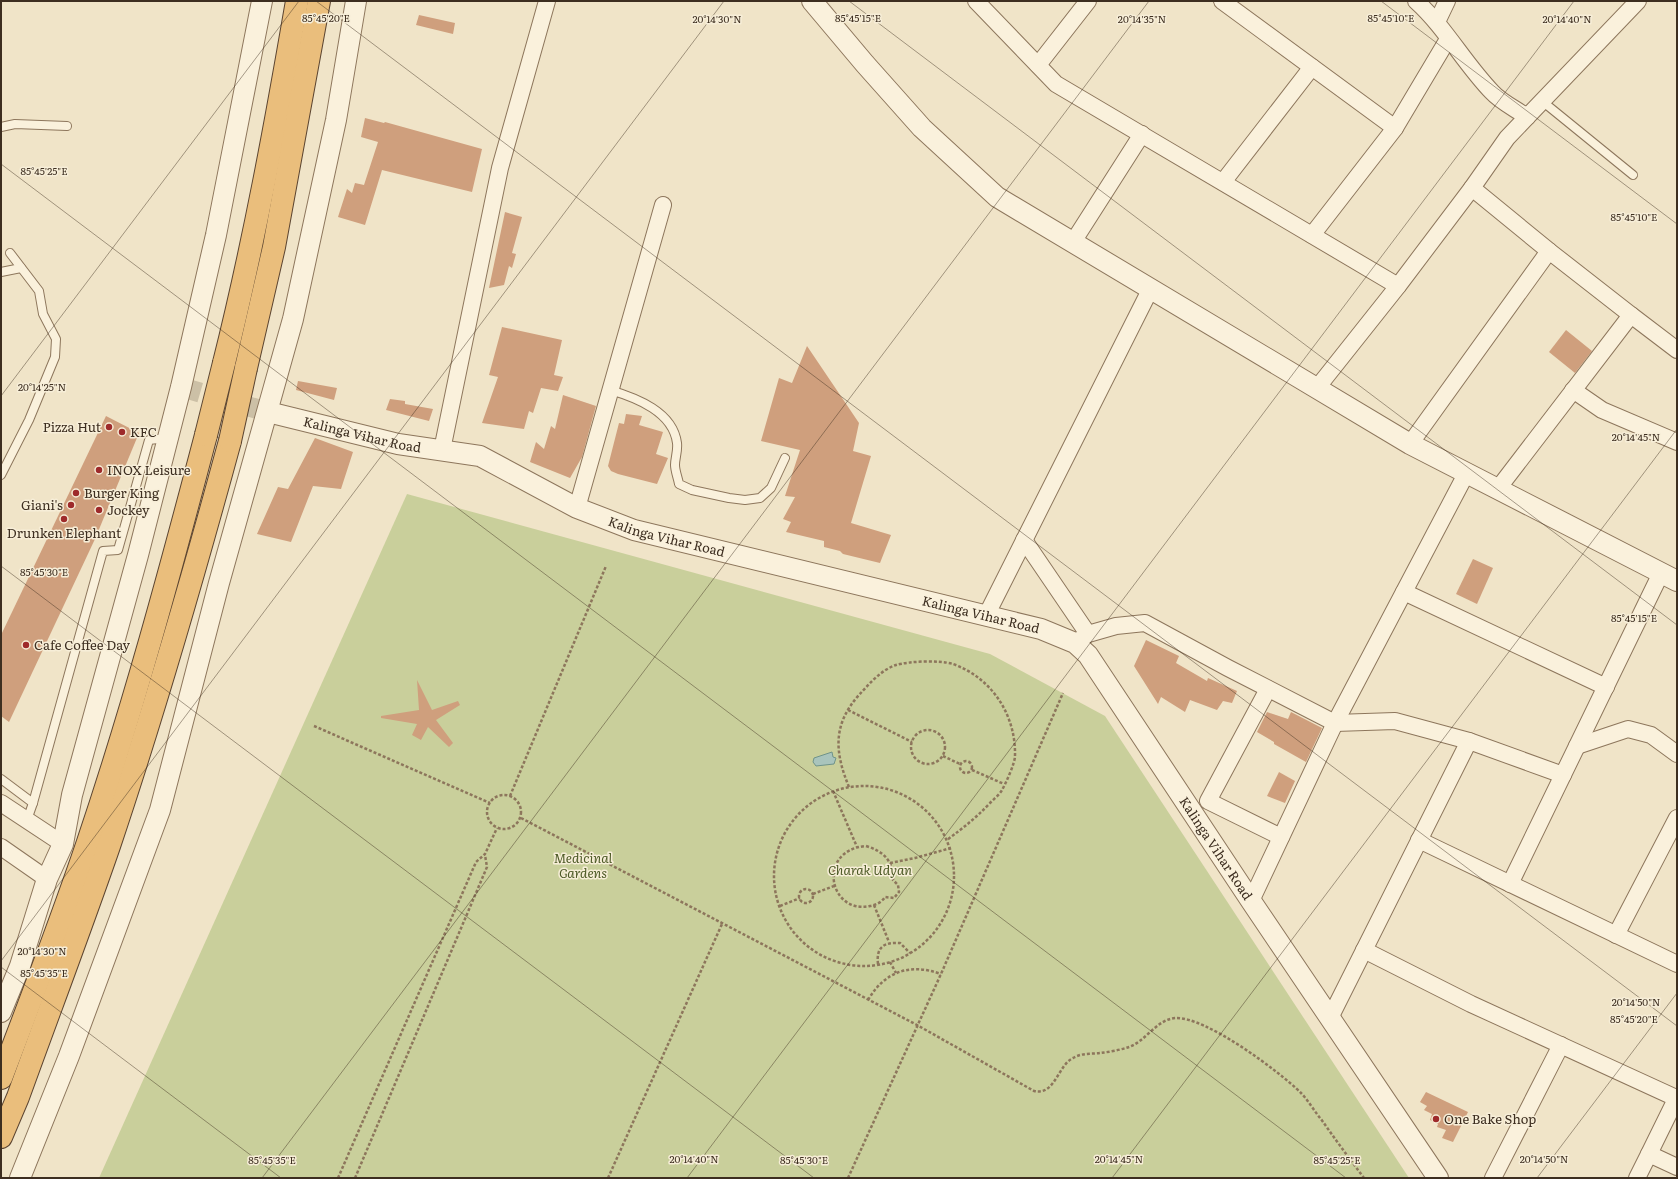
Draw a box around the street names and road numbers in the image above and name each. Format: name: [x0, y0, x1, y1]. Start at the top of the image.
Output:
street label: Kalinga Vihar Road: [302, 411, 423, 456]
street label: Kalinga Vihar Road: [606, 511, 727, 561]
street label: Kalinga Vihar Road: [920, 590, 1042, 637]
street label: Kalinga Vihar Road: [1175, 793, 1258, 903]

